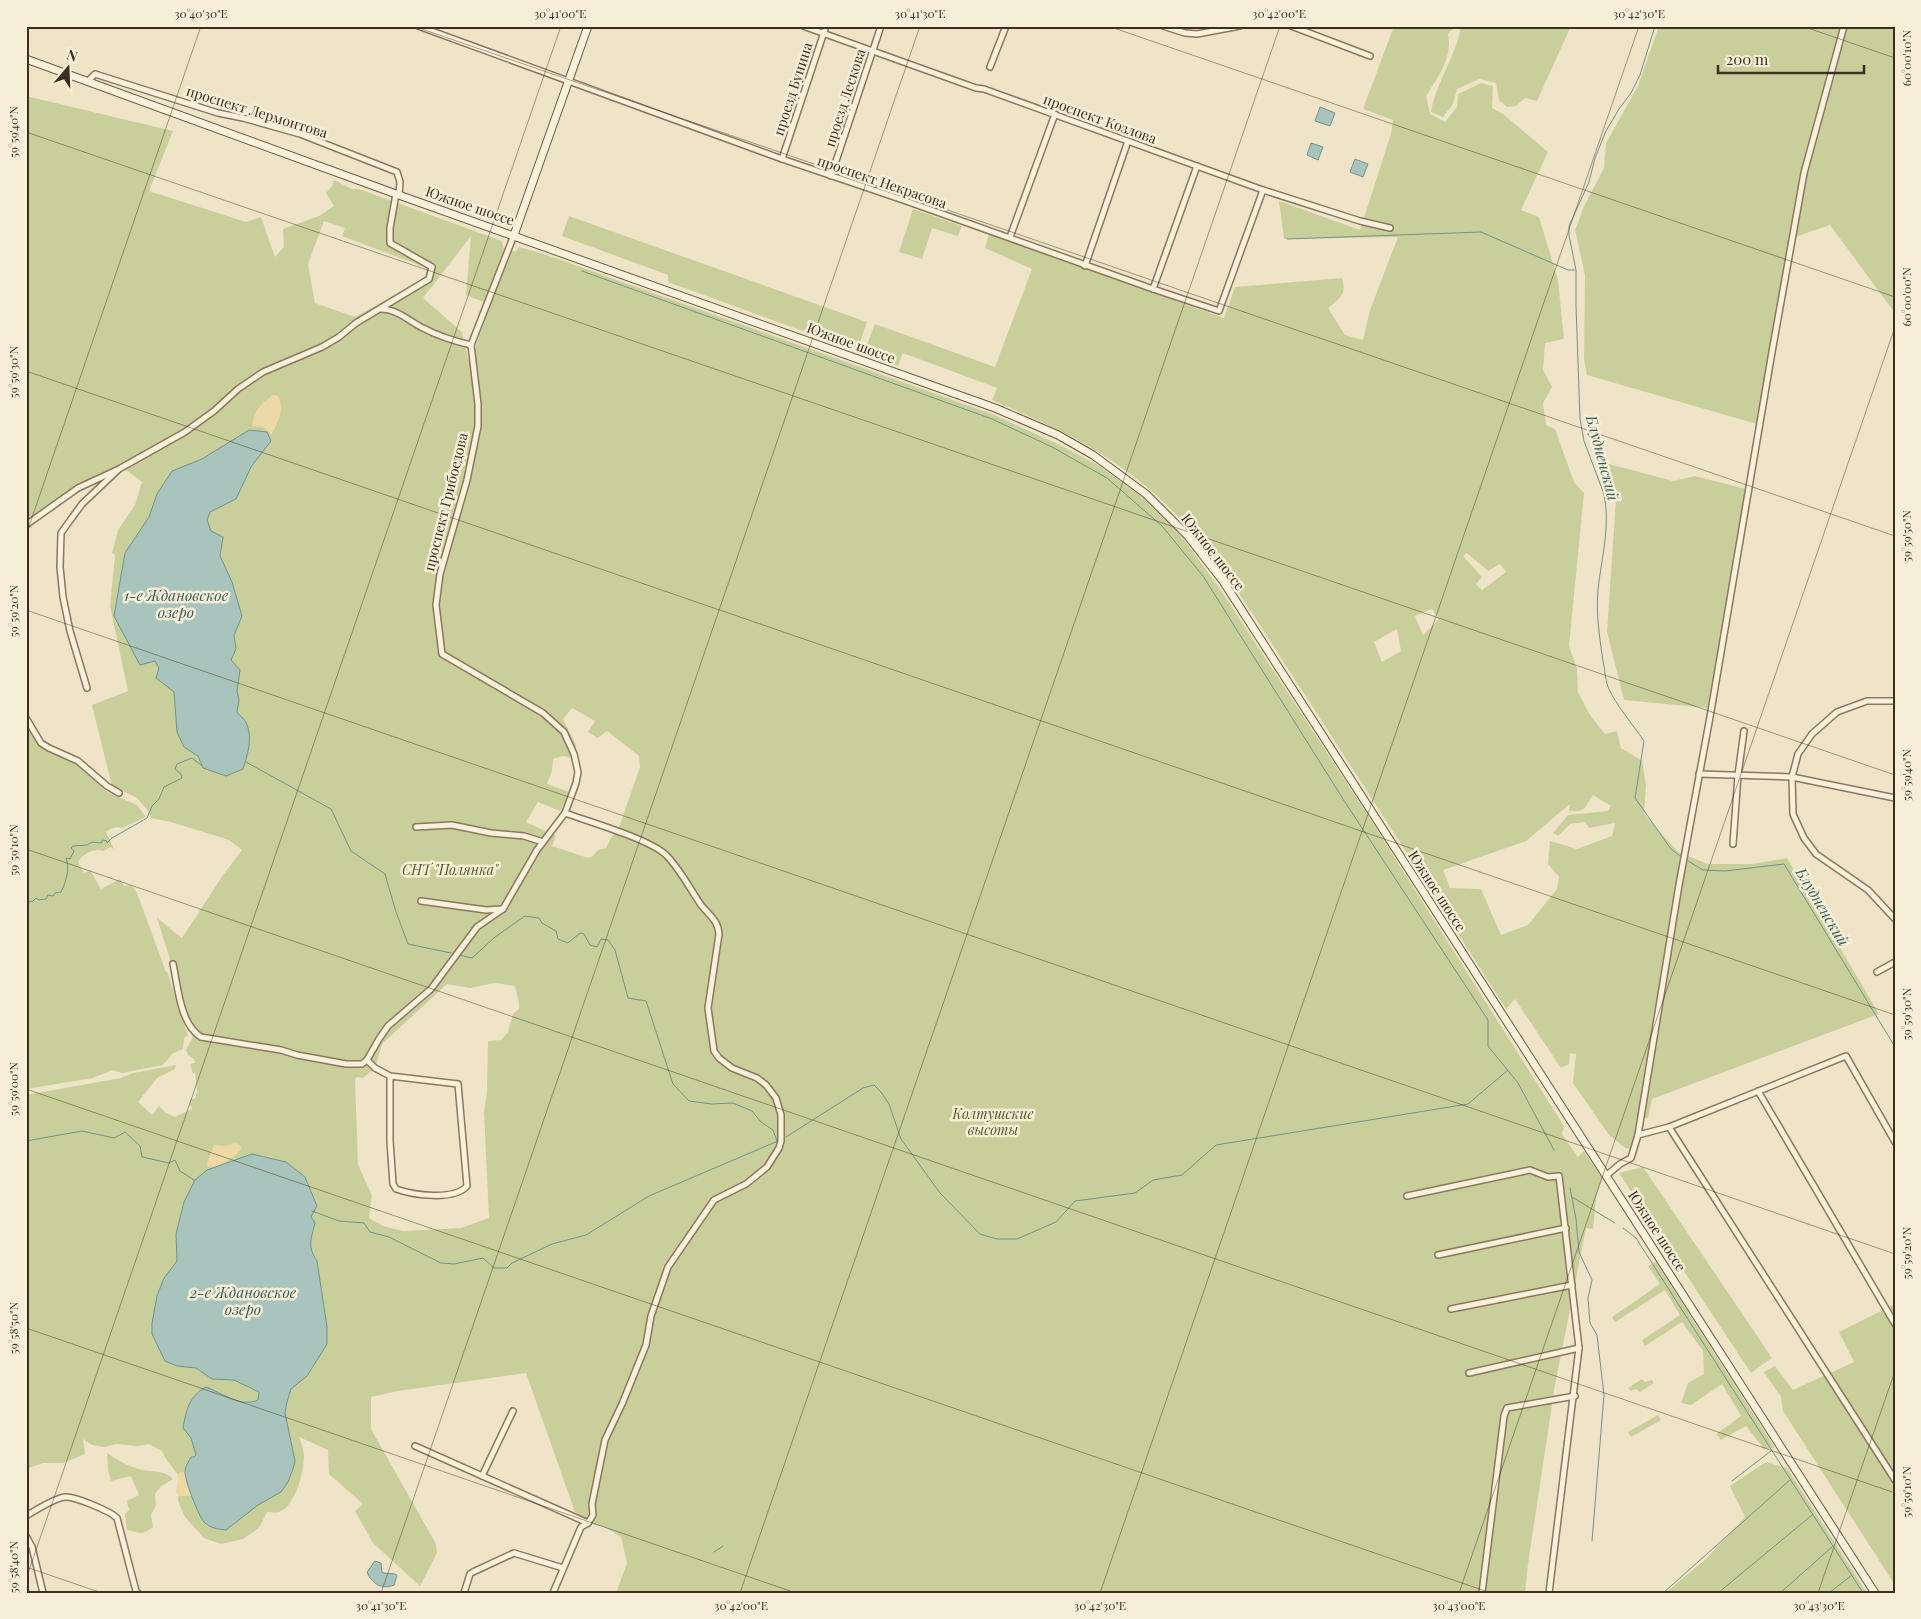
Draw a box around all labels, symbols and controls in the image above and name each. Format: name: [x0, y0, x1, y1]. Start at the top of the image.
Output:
text: 30°40'30"E: [174, 5, 228, 21]
text: 30°41'00"E: [534, 5, 586, 21]
text: 30°41'30"E: [895, 5, 945, 21]
text: 30°42'00"E: [1252, 5, 1306, 21]
text: 30°42'30"E: [1613, 5, 1665, 21]
text: 60°00'10"N: [1898, 29, 1914, 86]
street label: проезд Бунина: [769, 40, 817, 138]
north arrow: [42, 42, 92, 92]
scale bar: [1718, 42, 1865, 74]
text: N: [65, 45, 80, 66]
street label: проезд Лескова: [820, 46, 869, 149]
text: 200 m: [1726, 49, 1769, 69]
street label: проспект Лермонтова: [184, 81, 330, 142]
street label: проспект Козлова: [1041, 89, 1160, 148]
text: 59°59'40"N: [5, 106, 21, 158]
street label: проспект Некрасова: [815, 150, 949, 213]
street label: Южное шоссе: [423, 181, 517, 230]
text: 60°00'00"N: [1898, 267, 1914, 327]
street label: Южное шоссе: [804, 318, 898, 367]
text: 59°59'30"N: [5, 345, 21, 398]
water label: Блудненский: [1582, 412, 1624, 503]
street label: проспект Грибоедова: [419, 431, 472, 573]
street label: Южное шоссе: [1177, 509, 1249, 594]
text: 59°59'50"N: [1898, 510, 1914, 562]
text: 59°59'20"N: [5, 584, 21, 637]
water label: 1-е Ждановское озеро: [124, 585, 229, 622]
text: 59°59'40"N: [1898, 749, 1914, 801]
text: 59°59'10"N: [5, 824, 21, 876]
street label: Южное шоссе: [1404, 847, 1471, 935]
park label: СНТ "Полянка": [402, 860, 499, 879]
water label: Блудненский: [1791, 863, 1854, 950]
text: 59°59'30"N: [1898, 987, 1914, 1040]
text: 59°59'00"N: [5, 1062, 21, 1116]
park label: Колтушские высоты: [952, 1104, 1033, 1139]
street label: Южное шоссе: [1624, 1187, 1691, 1275]
text: 59°59'20"N: [1898, 1226, 1914, 1279]
water label: 2-е Ждановское озеро: [189, 1282, 297, 1319]
text: 59°58'50"N: [5, 1301, 21, 1354]
text: 59°59'10"N: [1898, 1466, 1914, 1518]
text: 59°58'40"N: [5, 1540, 21, 1593]
text: 30°41'30"E: [356, 1597, 406, 1613]
text: 30°42'00"E: [714, 1597, 768, 1613]
text: 30°42'30"E: [1074, 1597, 1126, 1613]
text: 30°43'00"E: [1432, 1597, 1486, 1613]
text: 30°43'30"E: [1793, 1597, 1845, 1613]

